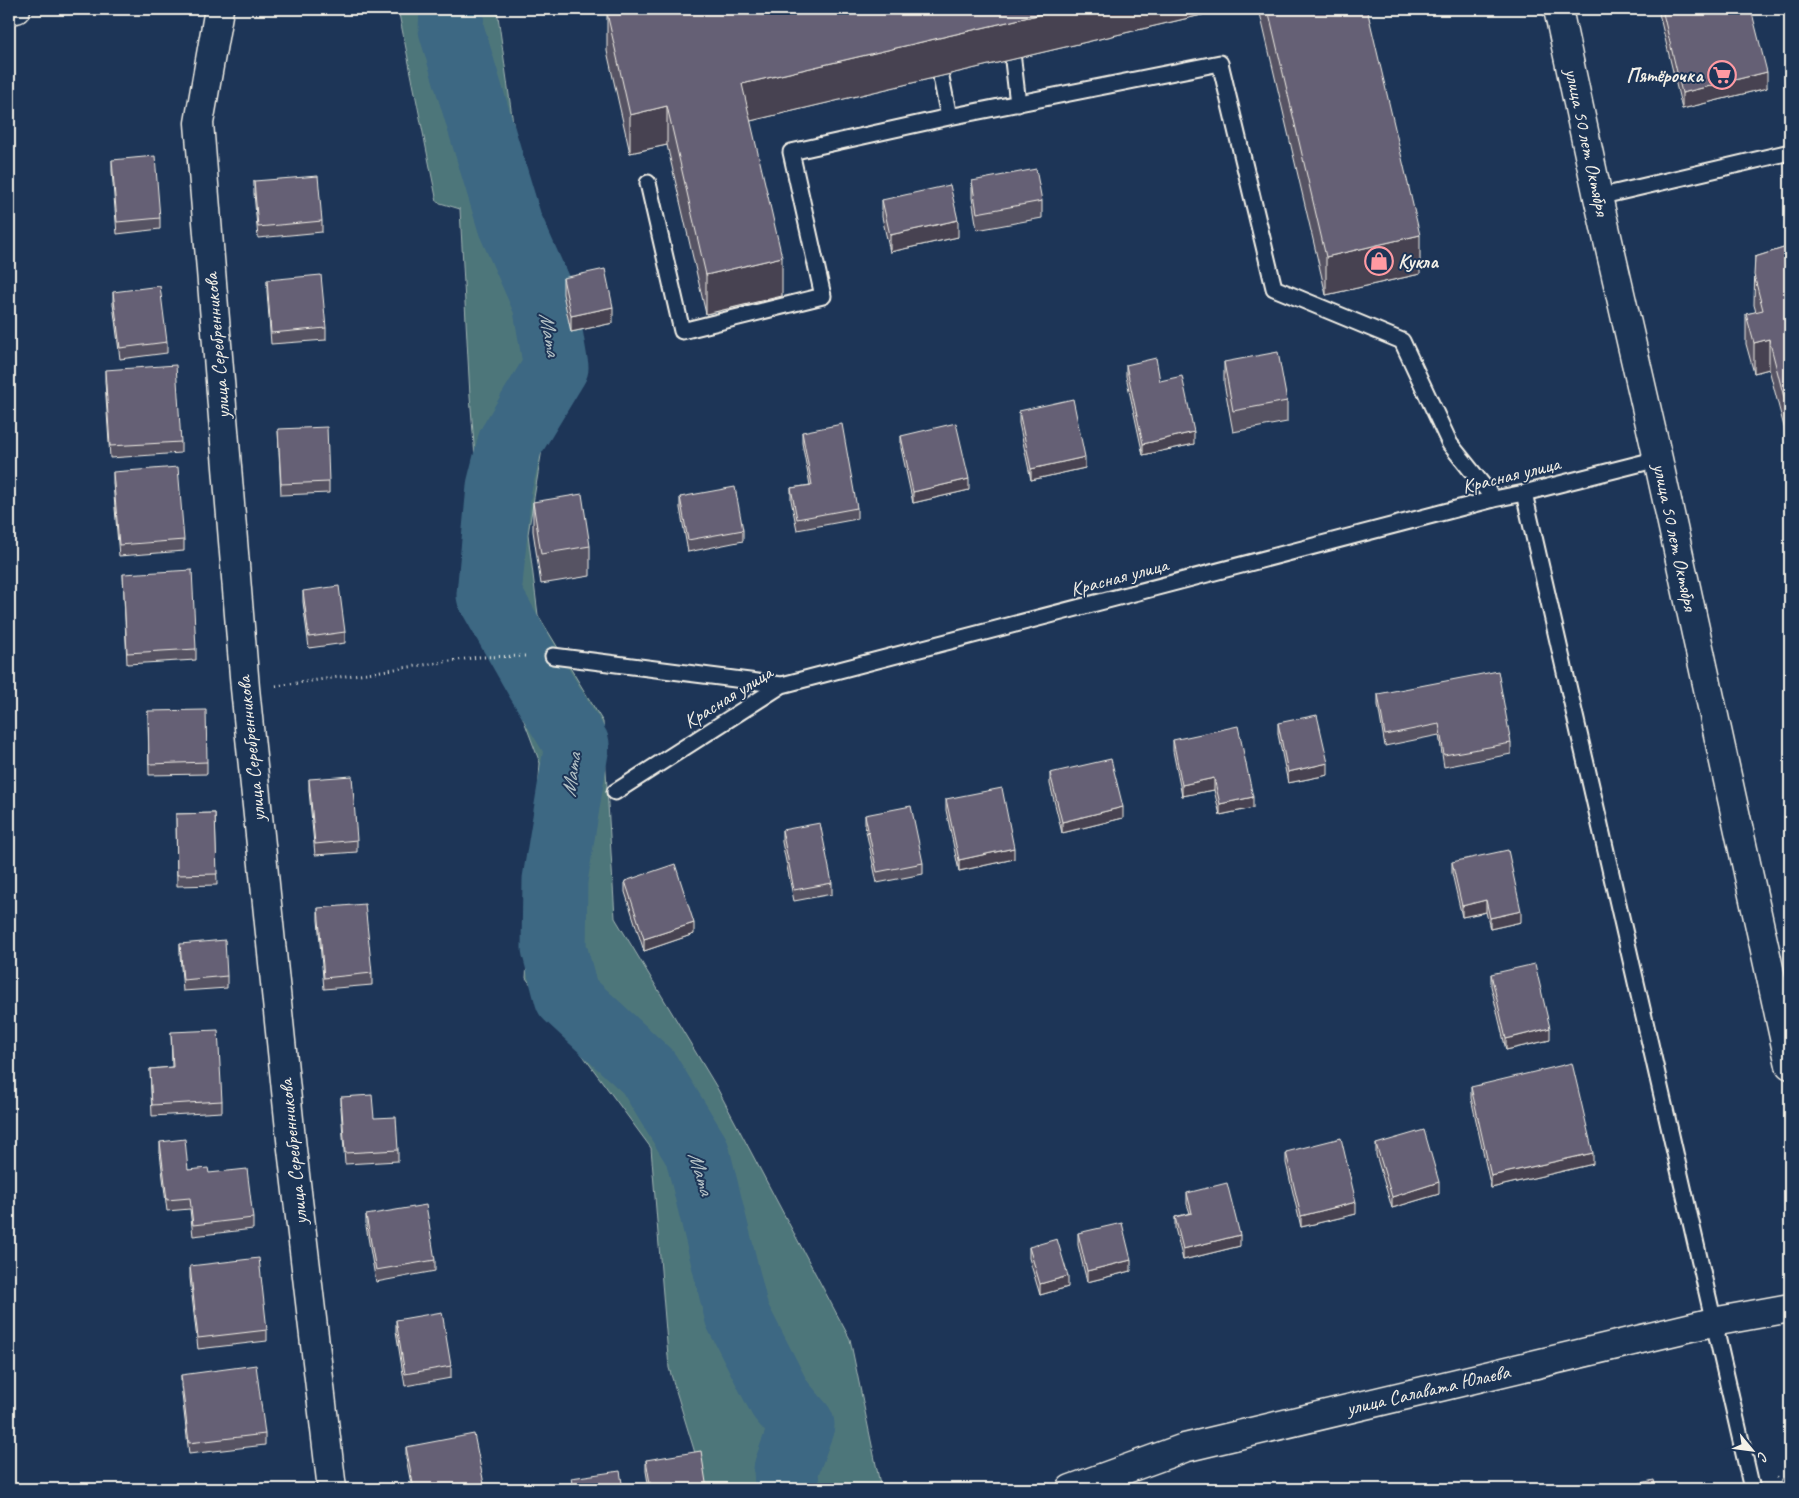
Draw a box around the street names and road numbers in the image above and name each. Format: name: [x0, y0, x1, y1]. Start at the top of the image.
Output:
street label: улица 50 лет Октября: [1559, 65, 1615, 220]
street label: улица Серебренникова: [198, 270, 236, 421]
street label: Красная улица: [1460, 450, 1564, 499]
street label: улица 50 лет Октября: [1647, 460, 1703, 615]
street label: Красная улица: [1068, 552, 1172, 602]
street label: Красная улица: [679, 659, 779, 734]
street label: улица Серебренникова: [231, 673, 271, 824]
street label: улица Серебренникова: [273, 1076, 313, 1227]
street label: улица Салавата Юлаева: [1343, 1359, 1513, 1421]

